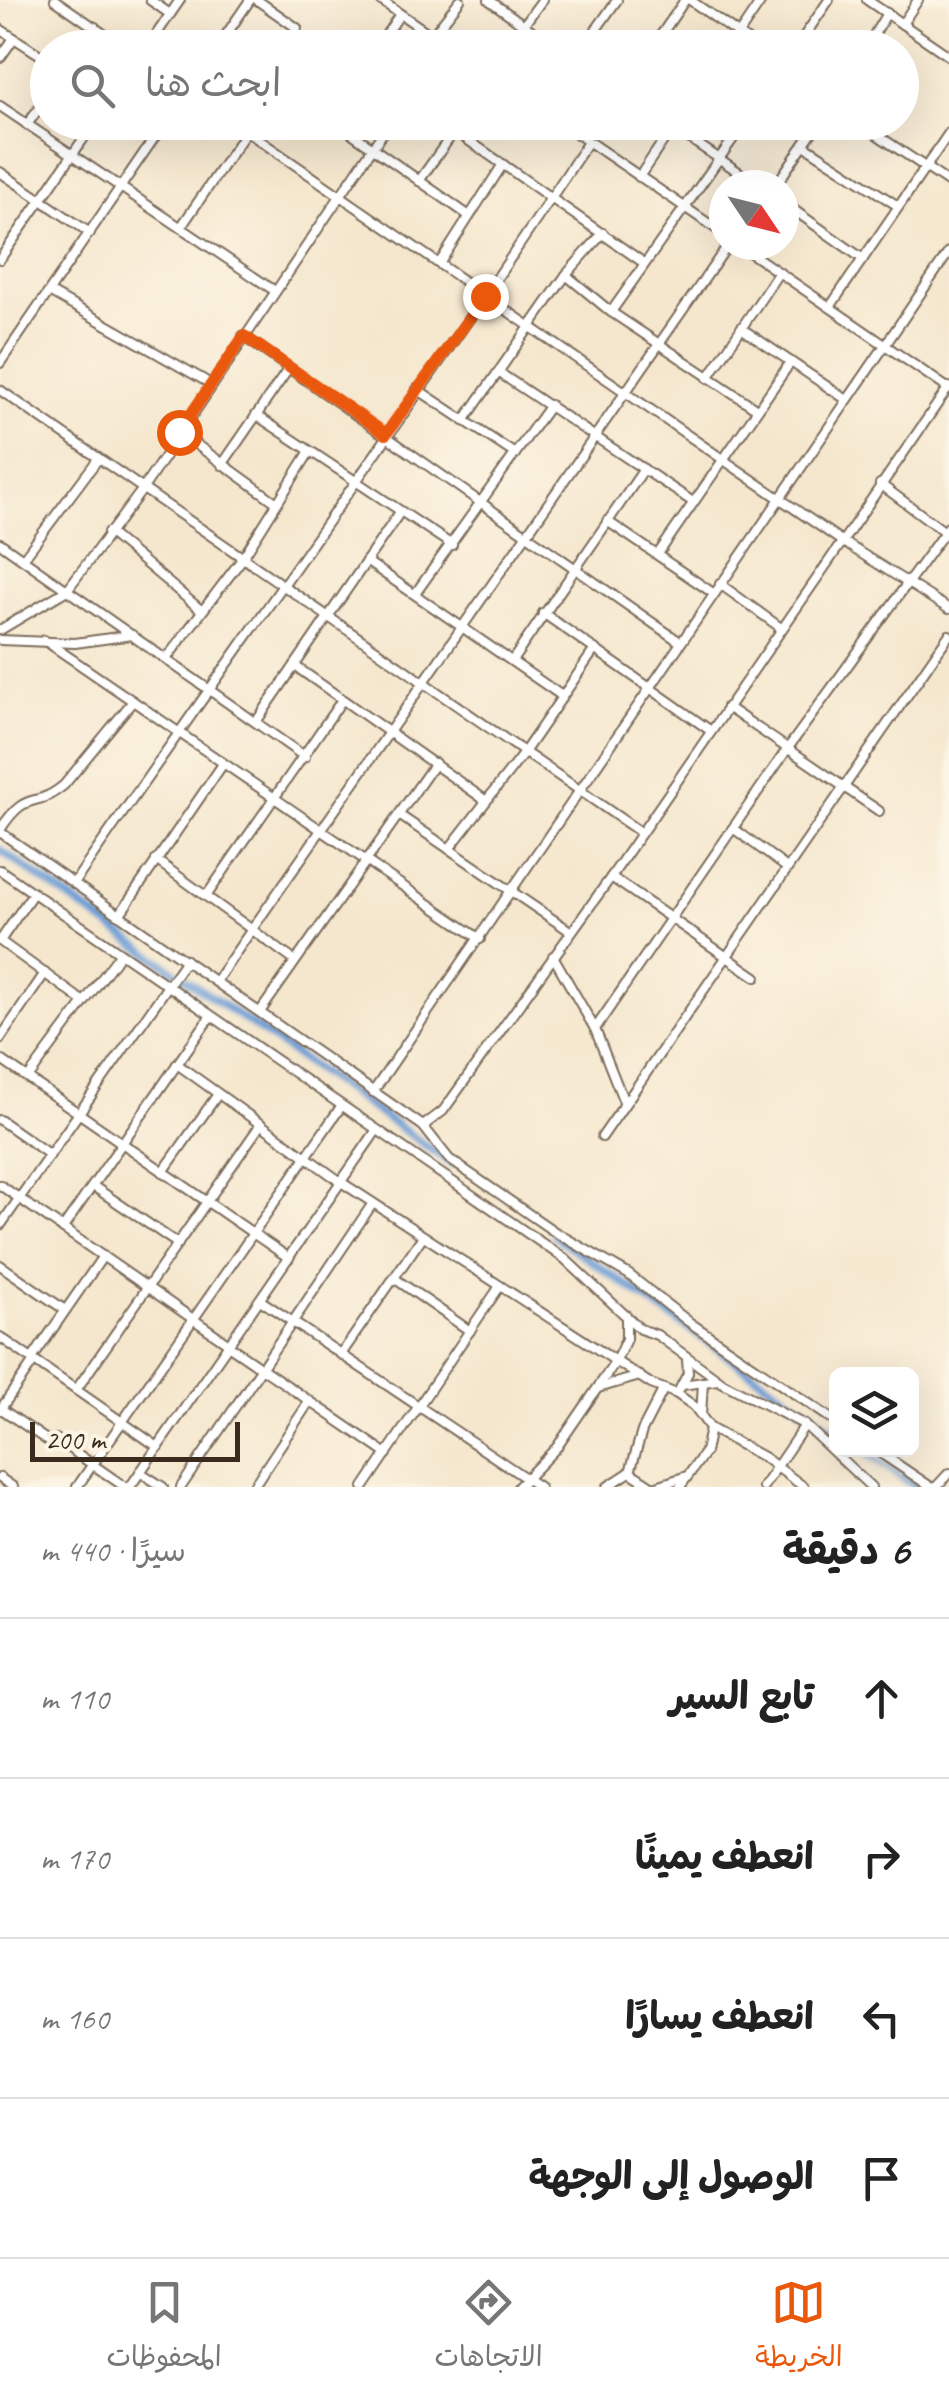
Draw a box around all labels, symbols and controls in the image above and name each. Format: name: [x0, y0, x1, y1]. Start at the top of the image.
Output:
search box: [30, 30, 919, 140]
icon: search: [65, 58, 120, 113]
text: ابحث هنا: [145, 60, 281, 107]
north arrow: [709, 170, 799, 260]
route end: [463, 274, 509, 320]
route start: [157, 410, 203, 456]
map controls: [829, 1367, 919, 1457]
button: layers: [829, 1367, 919, 1457]
scale bar: [30, 1417, 240, 1462]
text: 200 m: [45, 1422, 105, 1457]
text: 6 دقيقة: [782, 1524, 909, 1577]
text: سيرًا · 440 m: [40, 1530, 186, 1571]
icon: ahead: [854, 1671, 909, 1726]
text: تابع السير: [669, 1673, 814, 1720]
text: 110 m: [40, 1678, 109, 1719]
icon: right: [854, 1831, 909, 1886]
text: انعطف يمينًا: [635, 1833, 814, 1880]
text: 170 m: [40, 1838, 109, 1879]
icon: left: [854, 1991, 909, 2046]
text: انعطف يسارًا: [625, 1993, 814, 2040]
text: 160 m: [40, 1998, 109, 2039]
icon: arrive: [854, 2151, 909, 2206]
text: الوصول إلى الوجهة: [528, 2153, 814, 2200]
tab: المحفوظات: [106, 2275, 222, 2381]
tab: الاتجاهات: [434, 2275, 543, 2381]
tab: الخريطة: [755, 2275, 843, 2381]

